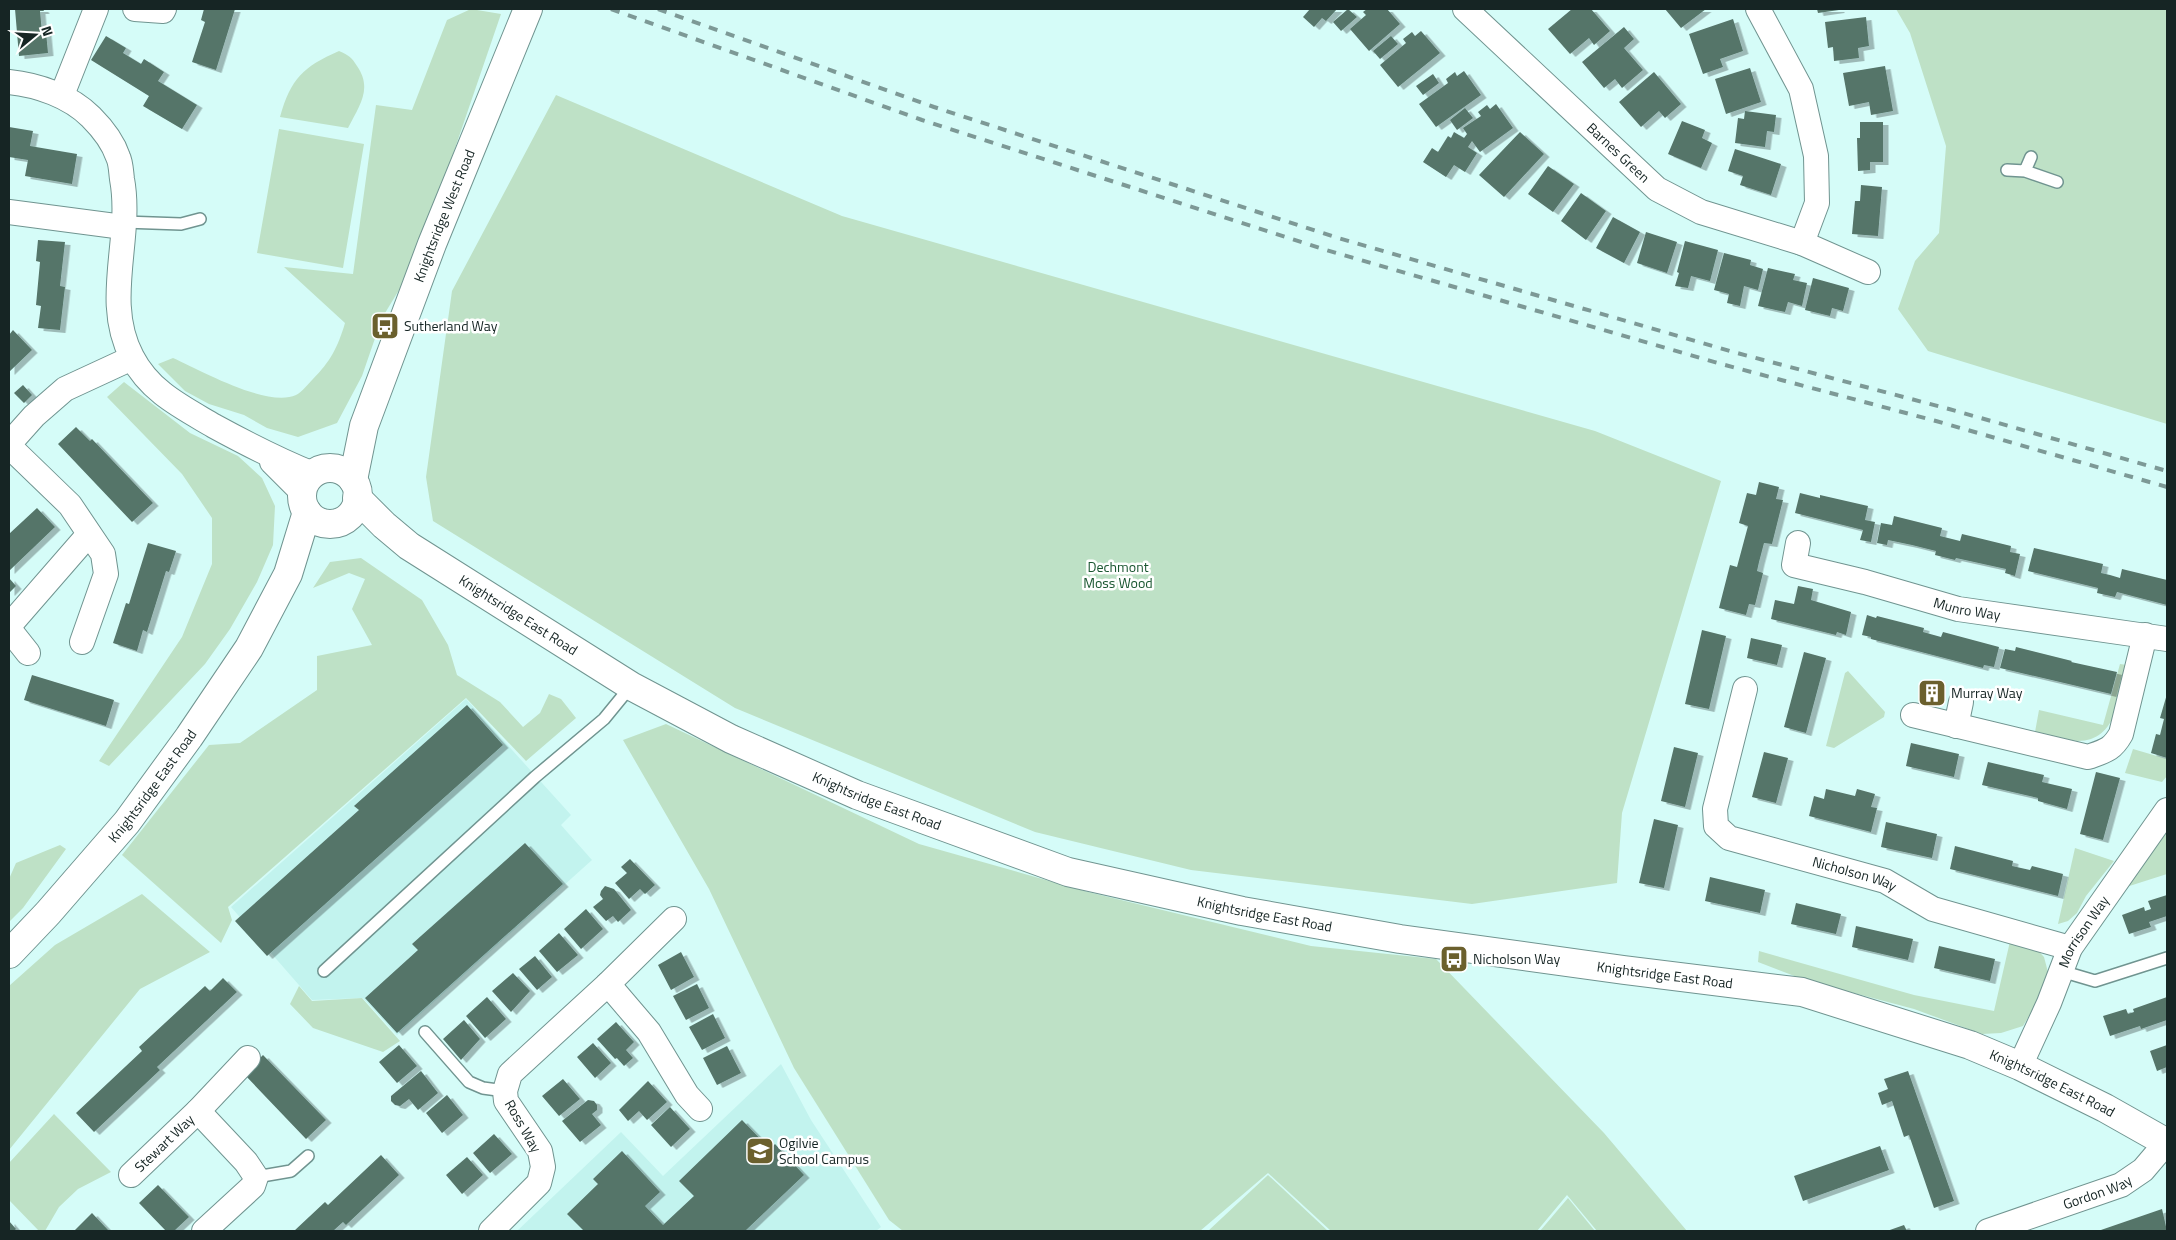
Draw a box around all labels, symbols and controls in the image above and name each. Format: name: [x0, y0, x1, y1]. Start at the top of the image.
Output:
north arrow: [10, 10, 60, 60]
text: N: [36, 23, 59, 39]
street label: Barnes Green: [1582, 117, 1655, 187]
street label: Knightsridge West Road: [408, 146, 480, 285]
bus stop icon: Sutherland Way: [370, 311, 400, 341]
place label: Sutherland Way: [404, 315, 498, 336]
park label: Dechmont Moss Wood: [1083, 556, 1153, 593]
street label: Knightsridge East Road: [455, 569, 582, 660]
street label: Munro Way: [1931, 591, 2002, 625]
building icon: Murray Way: [1917, 678, 1947, 708]
place label: Murray Way: [1951, 682, 2023, 703]
street label: Knightsridge East Road: [103, 725, 201, 847]
street label: Knightsridge East Road: [809, 766, 945, 835]
street label: Nicholson Way: [1810, 850, 1901, 896]
street label: Knightsridge East Road: [1195, 890, 1334, 937]
street label: Morrison Way: [2052, 891, 2114, 971]
bus stop icon: Nicholson Way: [1439, 944, 1469, 974]
place label: Nicholson Way: [1473, 948, 1560, 969]
street label: Knightsridge East Road: [1596, 955, 1734, 993]
street label: Knightsridge East Road: [1987, 1043, 2119, 1122]
street label: Ross Way: [500, 1095, 547, 1156]
street label: Stewart Way: [129, 1109, 199, 1177]
place label: Ogilvie School Campus: [779, 1132, 869, 1169]
school or university icon: Ogilvie School Campus: [745, 1136, 775, 1166]
street label: Gordon Way: [2060, 1169, 2136, 1214]

